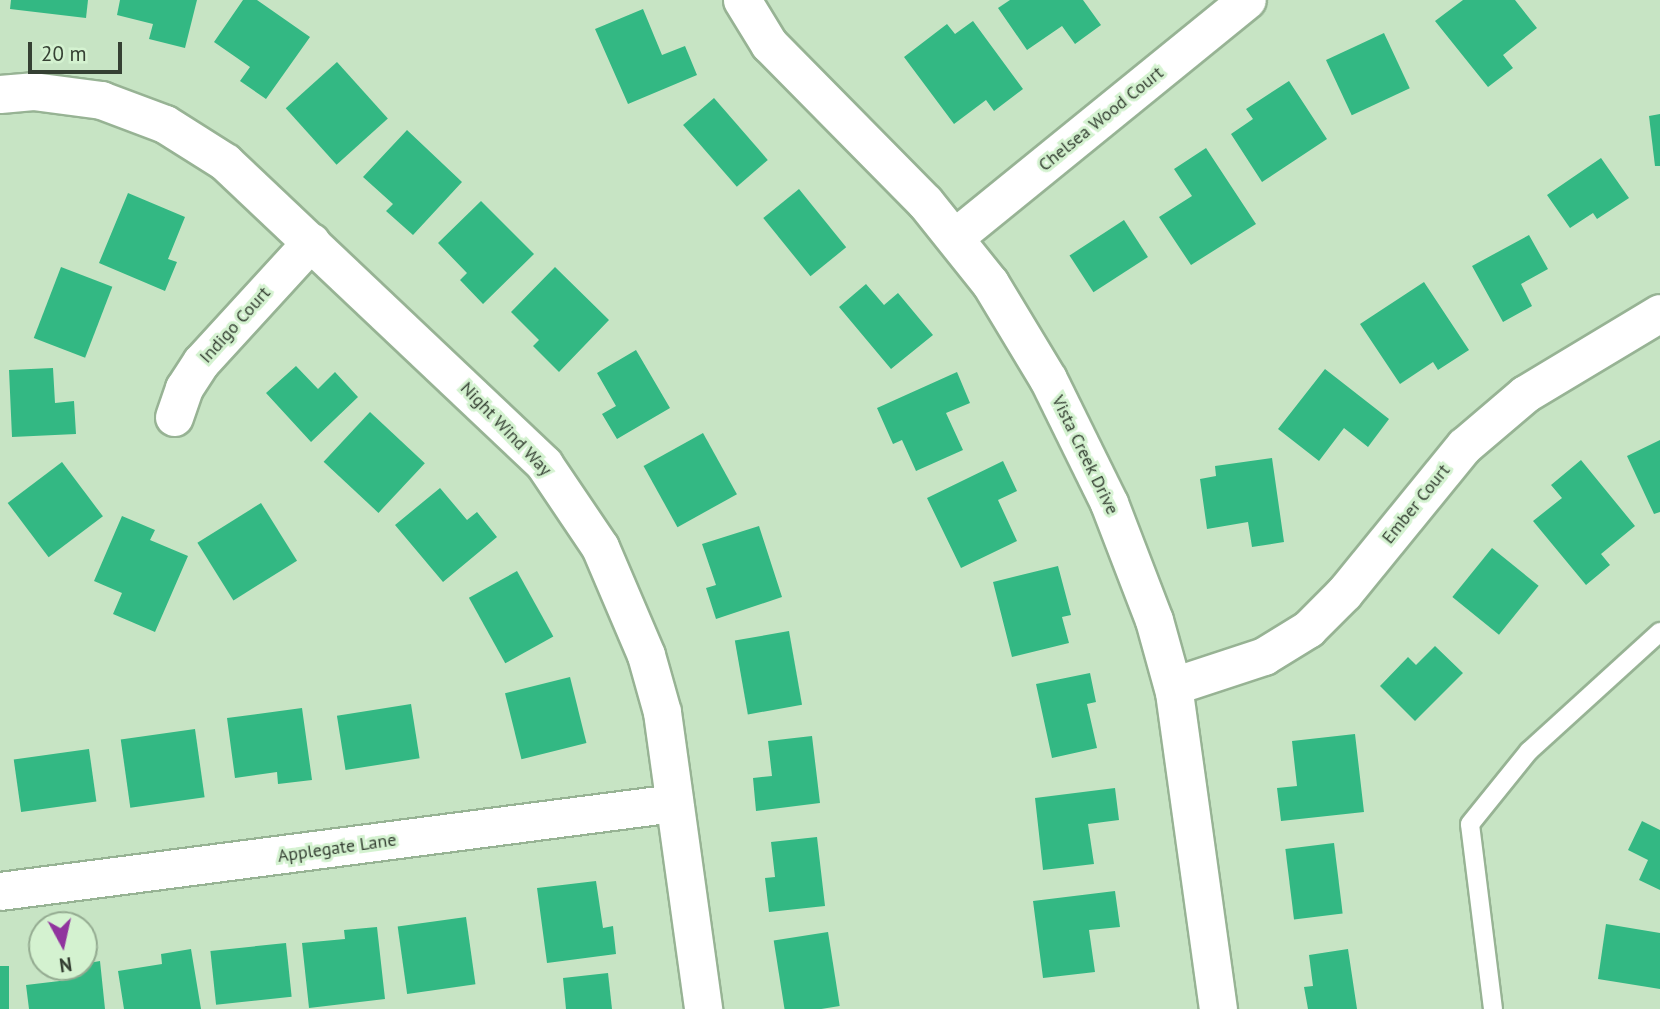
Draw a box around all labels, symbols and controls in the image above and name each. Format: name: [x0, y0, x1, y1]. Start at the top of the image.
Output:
scale bar: [32, 28, 126, 72]
text: 20 m: [41, 40, 87, 67]
street label: Chelsea Wood Court: [1034, 62, 1168, 176]
street label: Indigo Court: [195, 282, 275, 368]
street label: Night Wind Way: [456, 377, 556, 481]
street label: Vista Creek Drive: [1047, 392, 1123, 518]
street label: Ember Court: [1377, 460, 1455, 548]
street label: Applegate Lane: [276, 829, 398, 867]
north arrow: [28, 911, 98, 981]
text: N: [58, 952, 74, 978]

